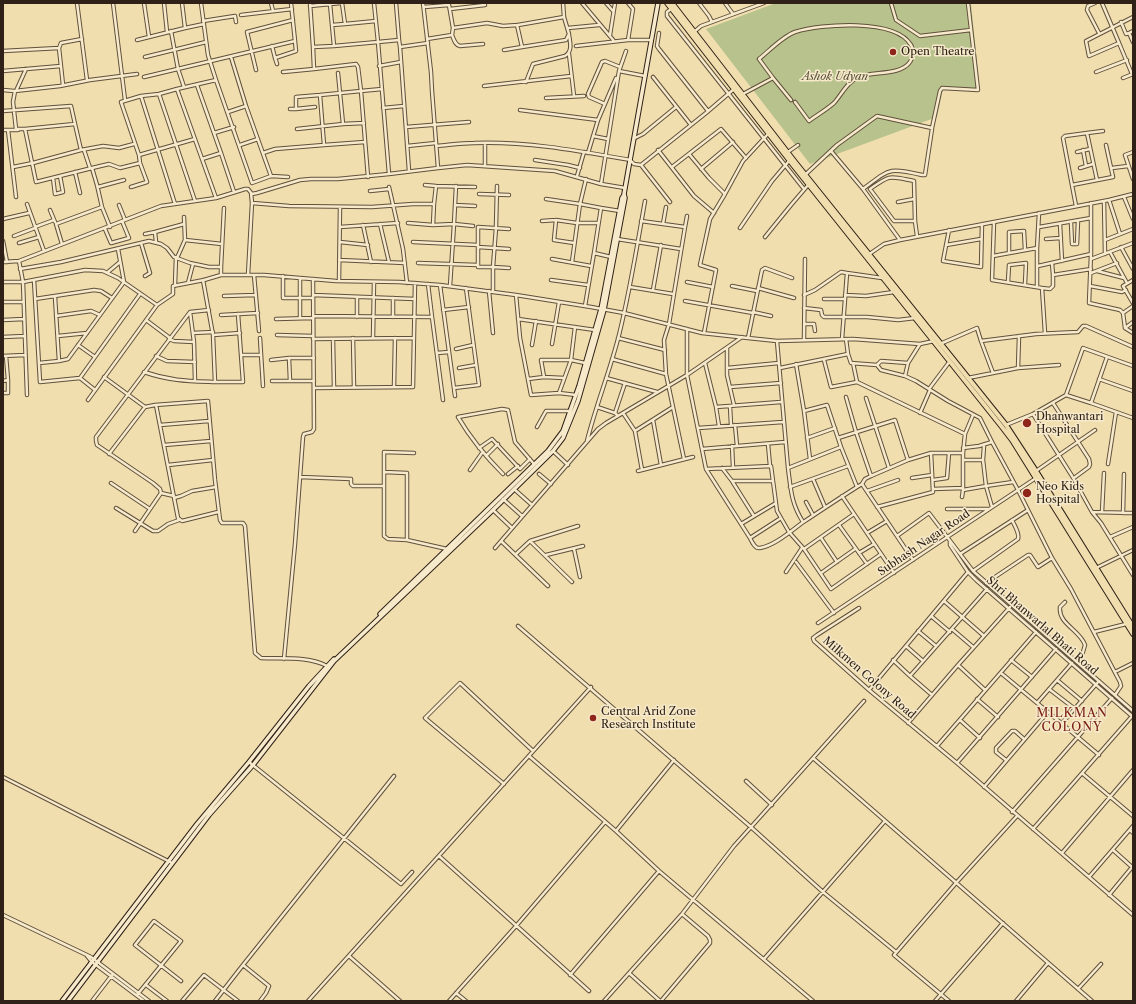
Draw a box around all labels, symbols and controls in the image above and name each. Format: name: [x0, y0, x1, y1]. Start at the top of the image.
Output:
place label: Open Theatre: [901, 45, 975, 59]
marker: Open Theatre: [888, 47, 898, 57]
park label: Ashok Udyan: [802, 70, 868, 84]
place label: Dhanwantari Hospital: [1036, 410, 1103, 436]
marker: Dhanwantari Hospital: [1021, 417, 1033, 429]
place label: Neo Kids Hospital: [1036, 480, 1084, 506]
marker: Neo Kids Hospital: [1021, 487, 1033, 499]
street label: Subhash Nagar Road: [875, 507, 973, 579]
street label: Shri Bhanwarlal Bhati Road: [984, 574, 1100, 678]
street label: Milkmen Colony Road: [820, 634, 918, 722]
place label: Central Arid Zone Research Institute: [601, 705, 696, 731]
district label: MILKMAN COLONY: [1036, 707, 1108, 735]
marker: Central Arid Zone Research Institute: [588, 713, 598, 723]

